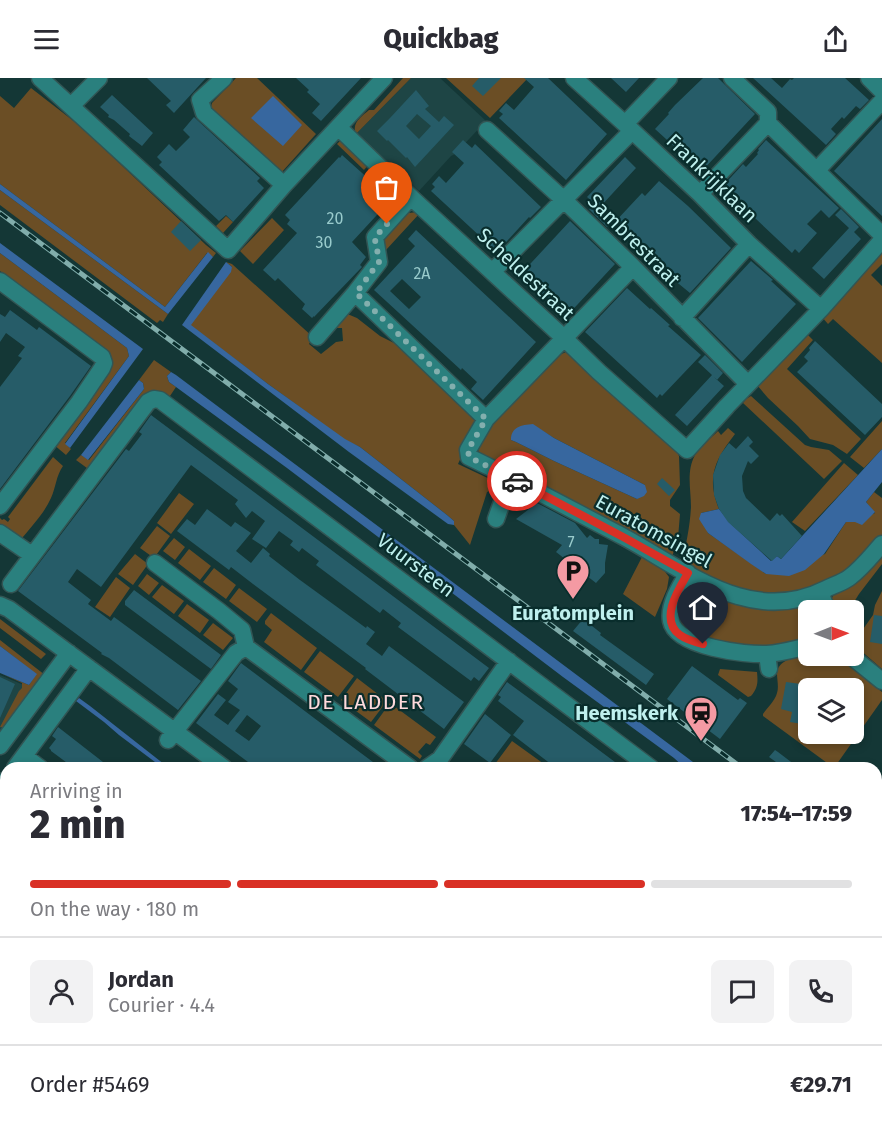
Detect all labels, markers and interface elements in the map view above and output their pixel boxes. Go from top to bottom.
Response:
icon: menu [30,23,63,56]
text: Quickbag [383,23,499,55]
icon: share [819,23,852,56]
street label: Frankrijklaan [661,129,763,227]
pin [361,162,412,224]
icon: bag [370,171,403,204]
street label: Sambrestraat [583,189,686,292]
house number: 20 [327,209,343,228]
street label: Scheldestraat [472,223,580,326]
house number: 30 [316,233,333,252]
house number: 2A [413,264,431,283]
courier [487,451,547,511]
icon: car [501,465,534,498]
street label: Euratomsingel [592,489,716,573]
street label: Vuursteen [372,528,460,602]
house number: 7 [567,533,575,552]
parking icon: Euratomplein [555,553,591,600]
pin [677,582,728,644]
icon: home [686,591,719,624]
north arrow [798,600,864,666]
map controls [798,600,864,744]
place label: Euratomplein [512,601,634,625]
button: layers [798,678,864,744]
district label: DE LADDER [307,689,425,715]
station icon: Heemskerk [683,695,719,742]
place label: Heemskerk [575,701,679,725]
text: Arriving in [30,779,123,803]
text: 17:54–17:59 [741,800,852,827]
text: 2 min [30,802,126,848]
text: On the way · 180 m [30,897,199,921]
button: person [30,960,93,1023]
button: chat [711,960,774,1023]
button: phone [789,960,852,1023]
text: Jordan [108,966,174,993]
text: Courier · 4.4 [108,993,215,1017]
text: Order #5469 [30,1071,150,1098]
text: €29.71 [790,1071,852,1098]

